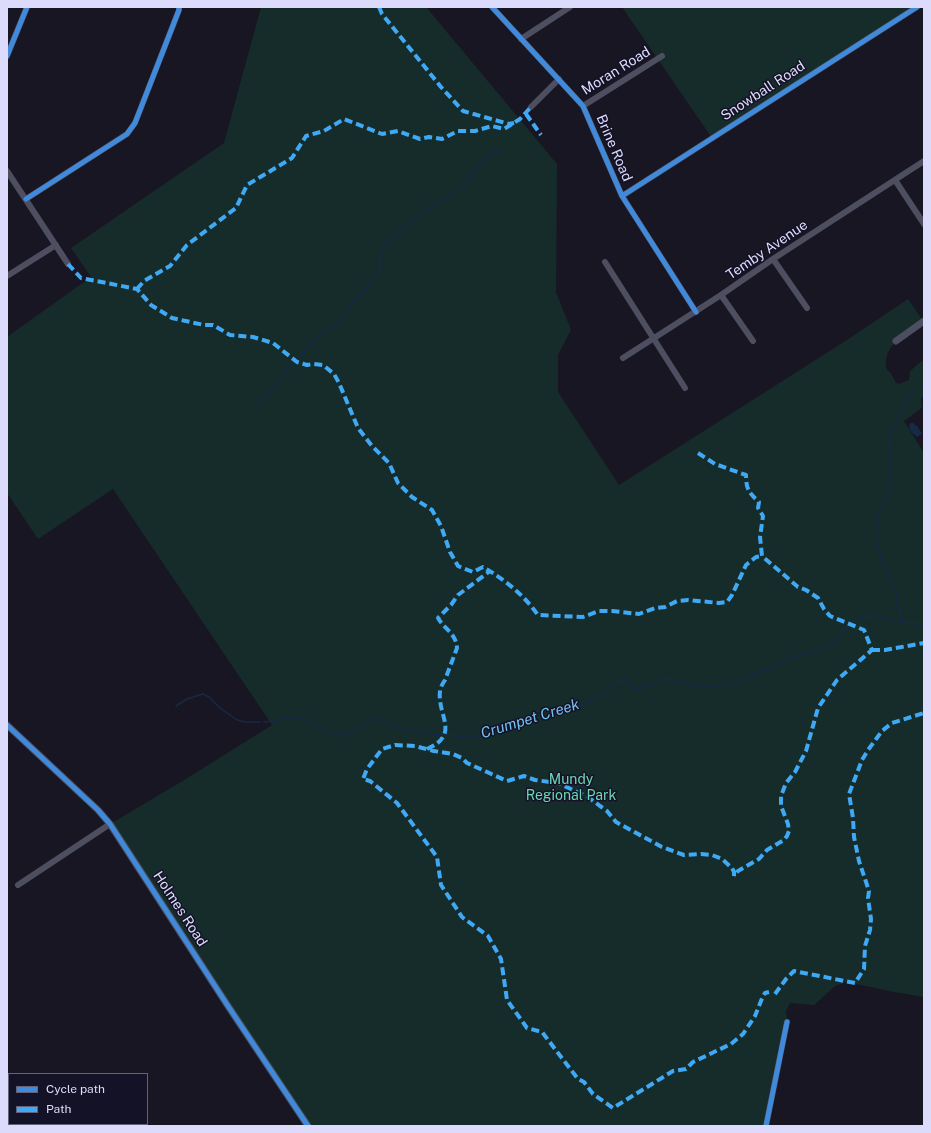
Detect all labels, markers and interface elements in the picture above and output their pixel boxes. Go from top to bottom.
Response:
street label: Moran Road [579,43,653,99]
street label: Snowball Road [718,58,808,124]
street label: Brine Road [592,112,636,184]
street label: Temby Avenue [723,217,811,283]
water label: Crumpet Creek [478,695,582,743]
park label: Mundy Regional Park [526,772,616,804]
street label: Holmes Road [149,868,211,950]
legend [8,1073,148,1125]
text: Cycle path [46,1082,105,1096]
text: Path [46,1102,72,1116]

